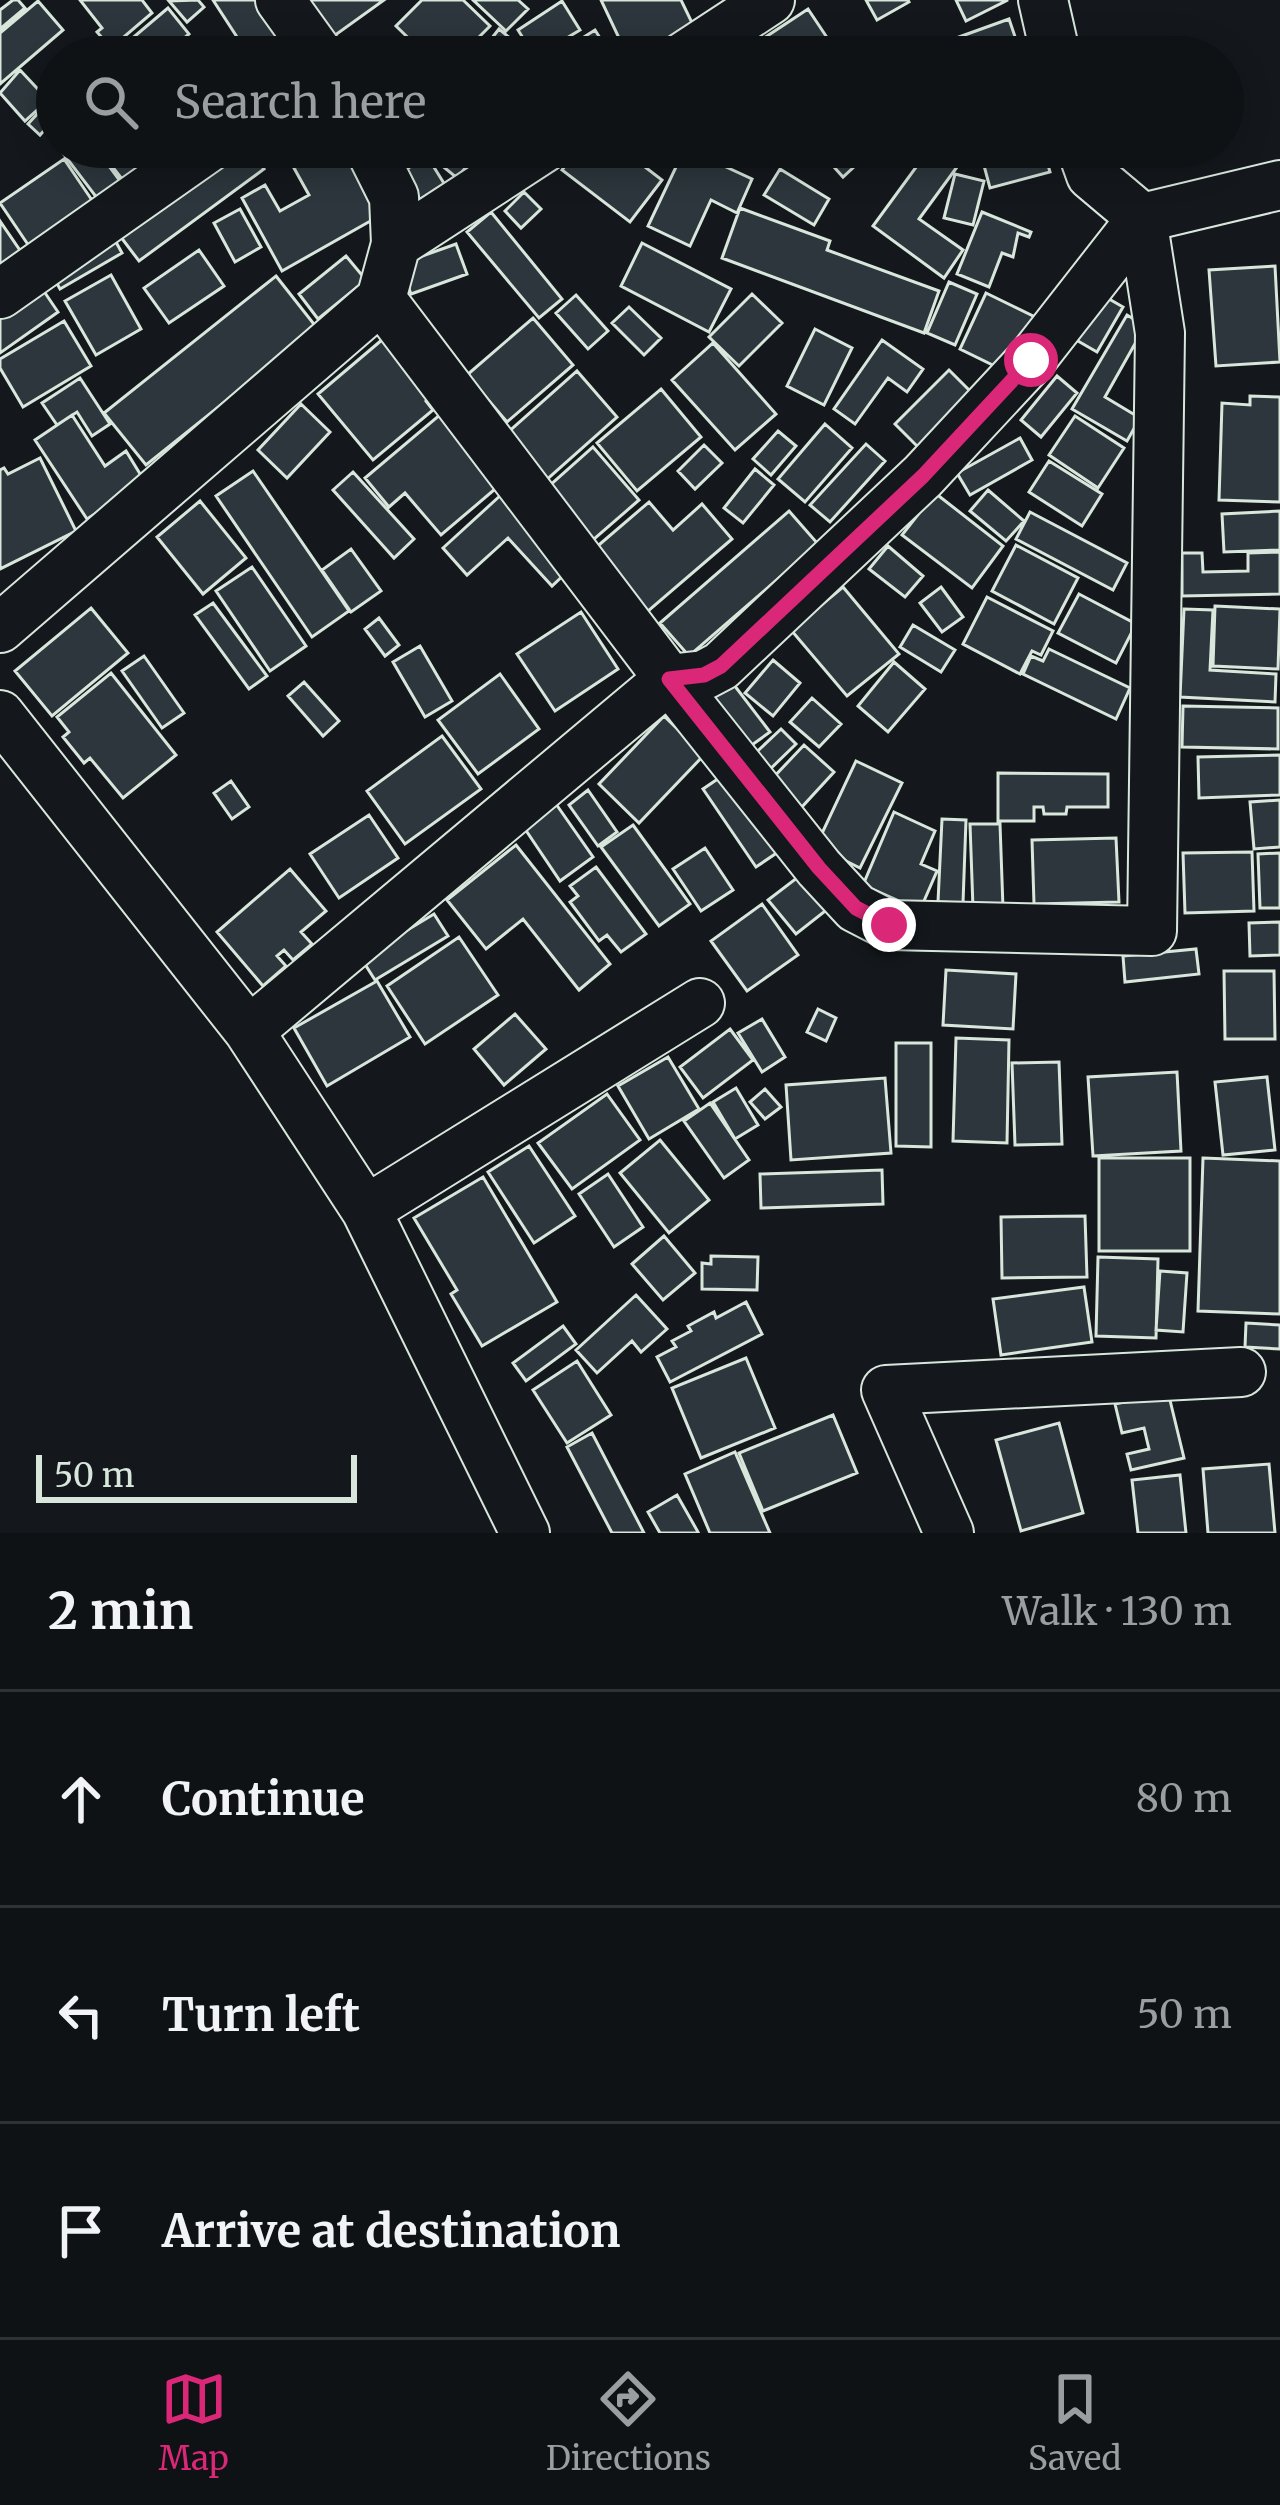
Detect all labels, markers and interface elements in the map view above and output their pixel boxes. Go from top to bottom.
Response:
search box [36,36,1244,168]
icon: search [78,69,144,135]
text: Search here [174,74,426,130]
route start [1004,333,1058,387]
route end [862,898,916,952]
scale bar [36,1449,357,1502]
text: 50 m [54,1455,135,1496]
text: 2 min [48,1579,193,1643]
text: Walk · 130 m [1002,1587,1232,1636]
icon: ahead [48,1766,114,1832]
text: Continue [162,1771,364,1827]
text: 80 m [1136,1774,1232,1823]
icon: left [48,1982,114,2048]
text: Turn left [162,1987,360,2043]
text: 50 m [1137,1990,1232,2039]
icon: arrive [48,2198,114,2264]
text: Arrive at destination [162,2203,620,2259]
tab: Map [159,2366,229,2479]
tab: Directions [546,2366,711,2479]
tab: Saved [1028,2366,1121,2479]

